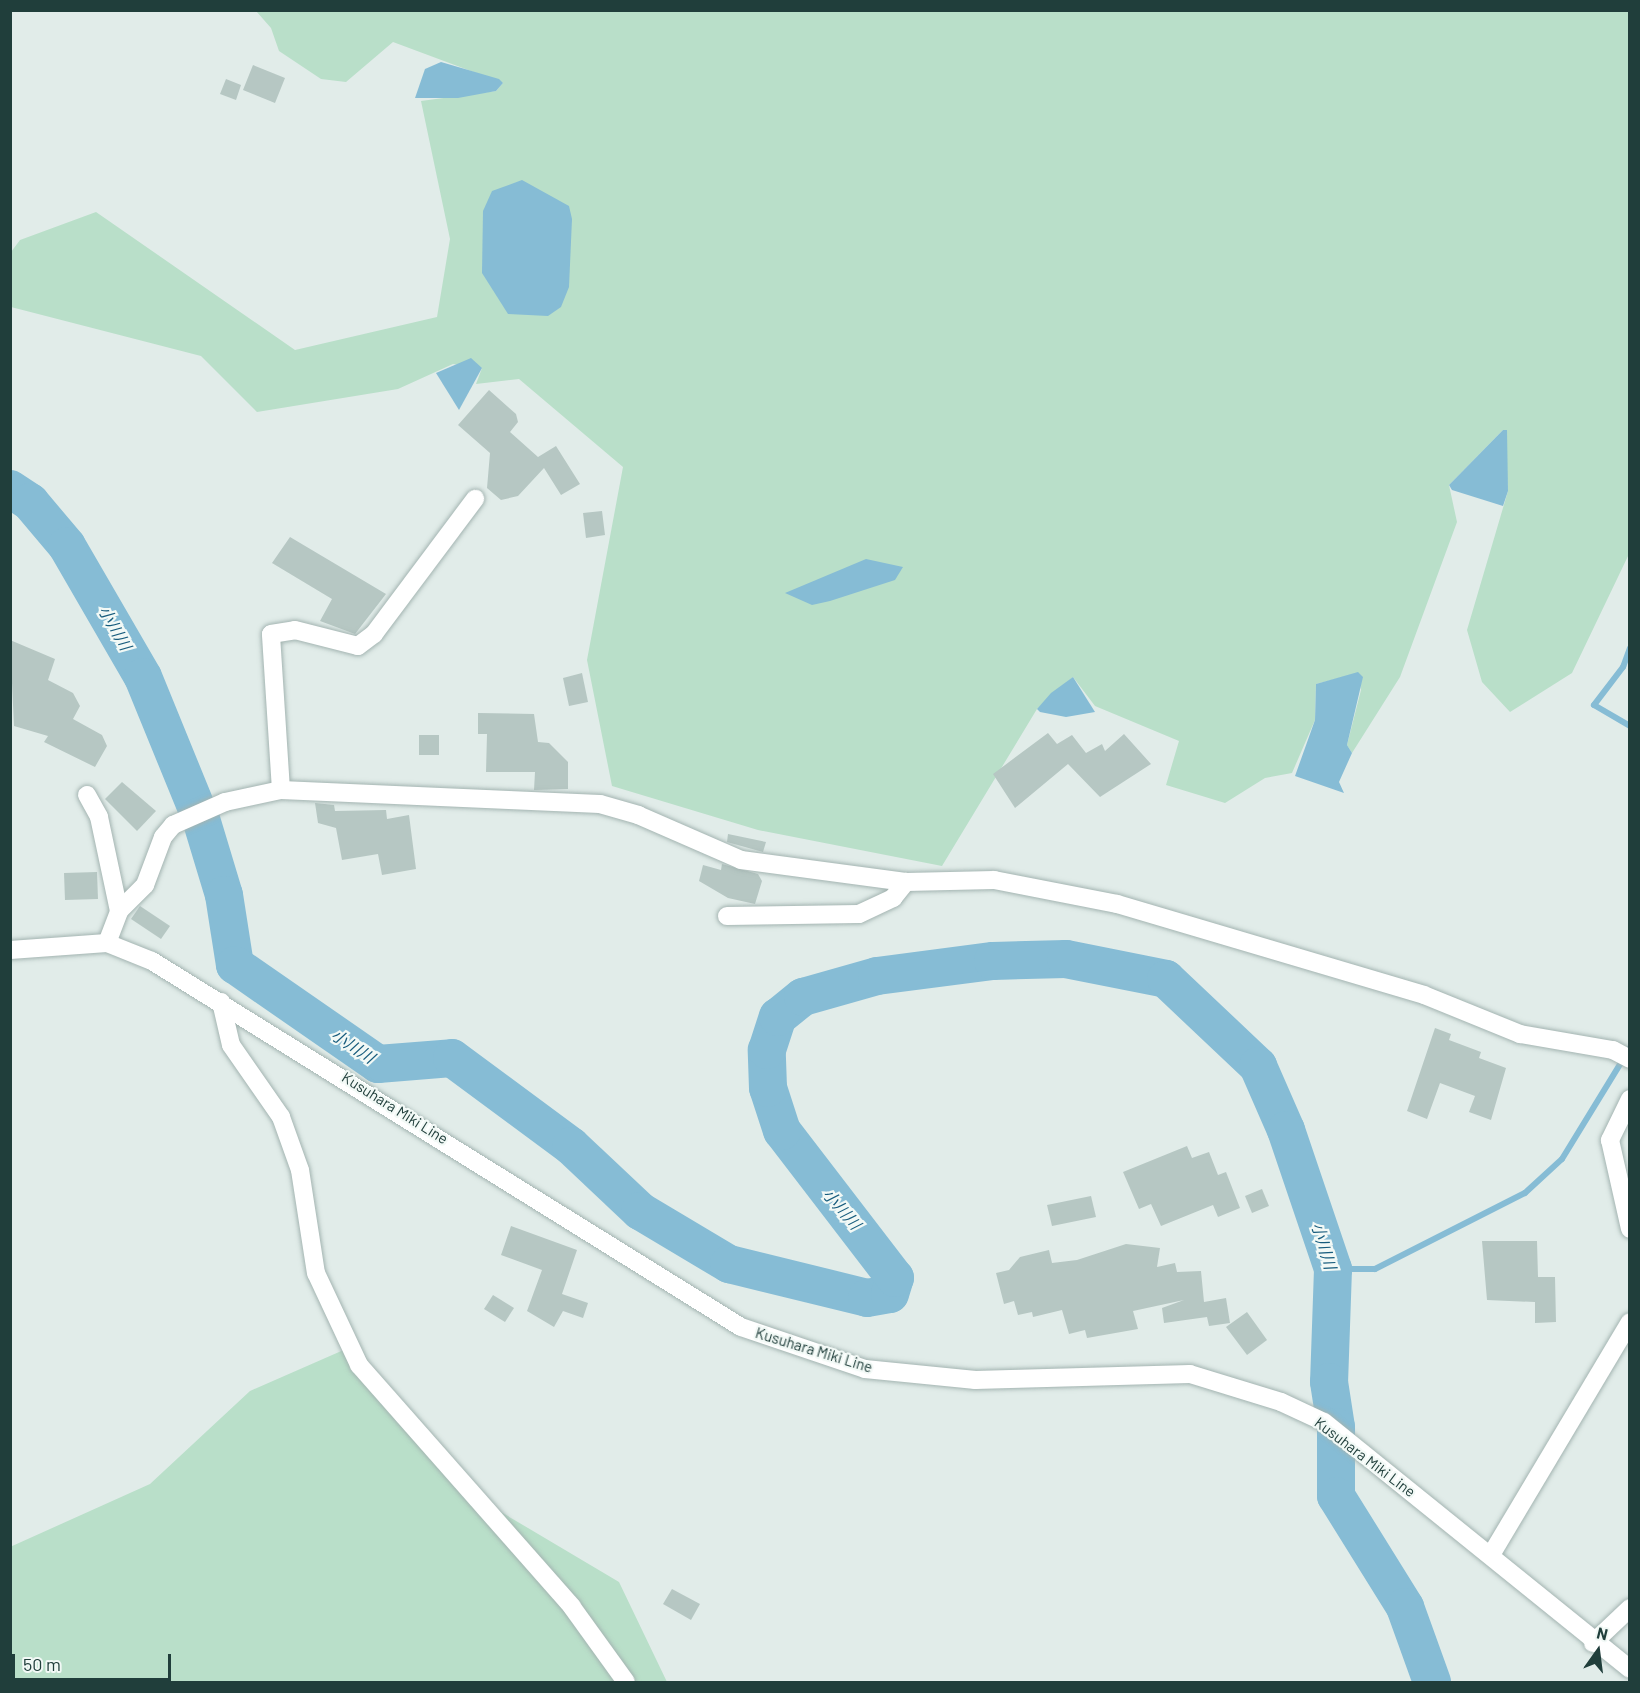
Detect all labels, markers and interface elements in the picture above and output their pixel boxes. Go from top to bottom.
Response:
water label: 小川川 [95,602,135,654]
water label: 小川川 [328,1025,378,1067]
street label: Kusuhara Miki Line [339,1068,451,1148]
water label: 小川川 [819,1185,865,1233]
water label: 小川川 [1308,1220,1340,1272]
street label: Kusuhara Miki Line [753,1324,875,1376]
street label: Kusuhara Miki Line [1311,1413,1419,1501]
north arrow [1568,1621,1628,1681]
text: N [1595,1623,1610,1644]
scale bar [15,1642,174,1680]
text: 50 m [23,1653,61,1675]

